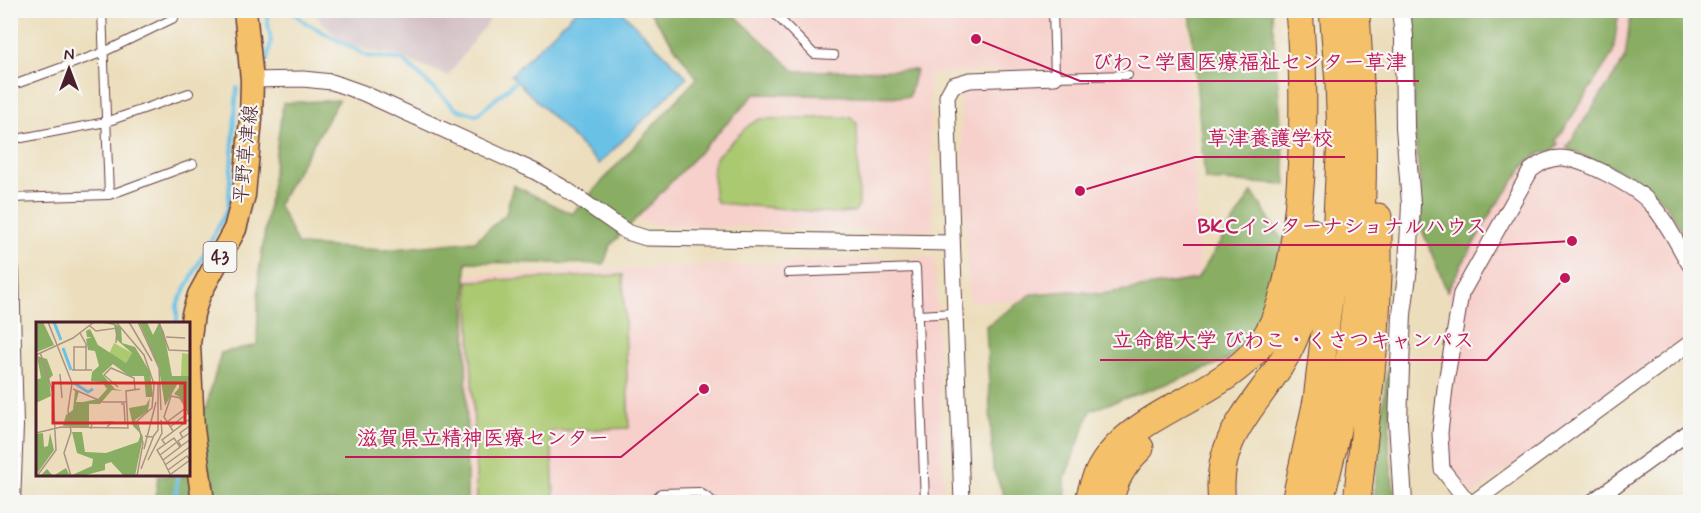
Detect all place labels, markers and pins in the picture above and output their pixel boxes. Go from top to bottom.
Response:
callout: びわこ学園医療福祉センター草津 [1080,42,1419,81]
callout: 草津養護学校 [1195,118,1345,157]
callout: BKCインターナショナルハウス [1183,206,1500,245]
callout: 立命館大学 びわこ・くさつキャンパス [1100,321,1487,360]
callout: 滋賀県立精神医療センター [345,418,621,457]

